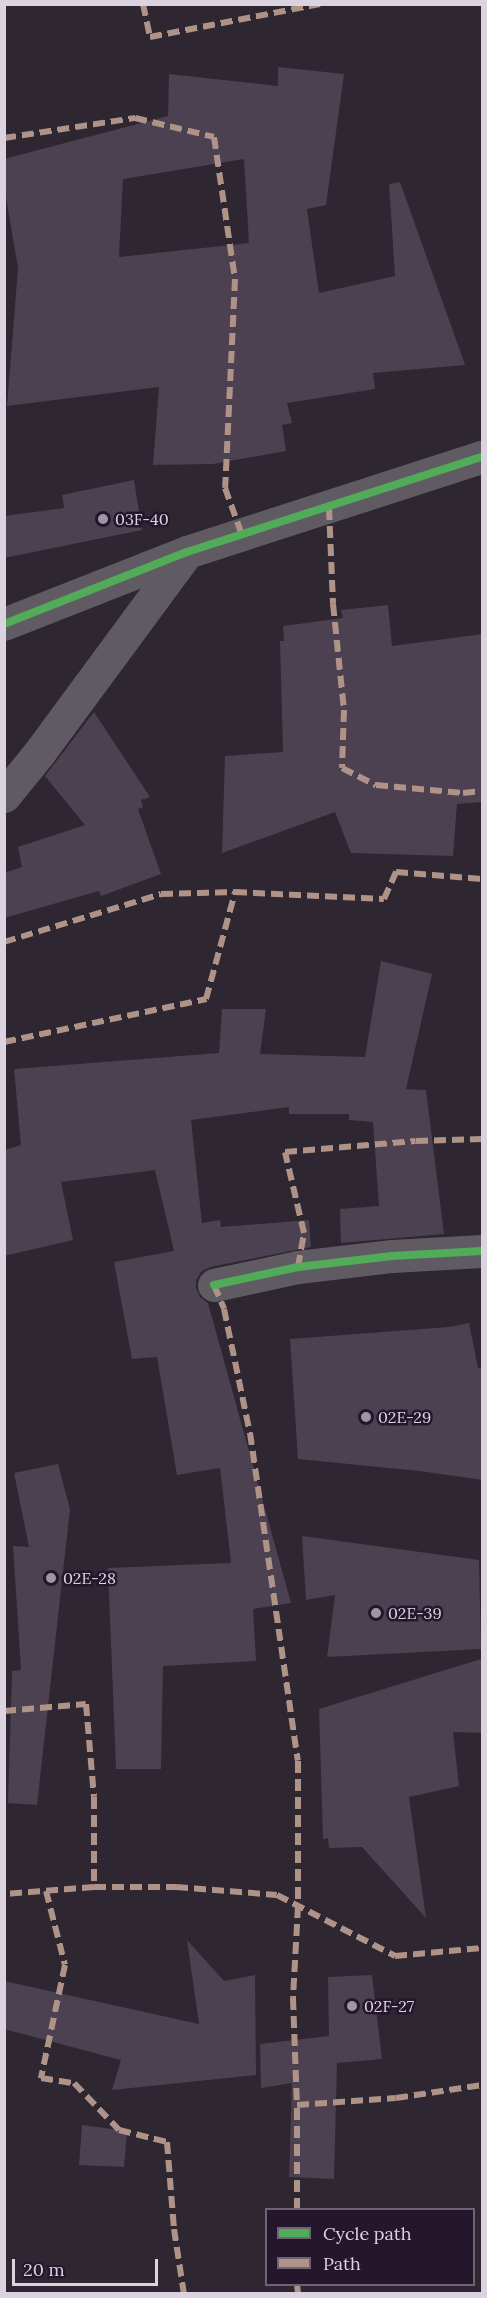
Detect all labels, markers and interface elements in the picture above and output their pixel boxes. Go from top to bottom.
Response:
place label: 03F-40 [115,509,169,529]
marker: 03F-40 [96,512,110,526]
place label: 02E-29 [378,1407,431,1427]
marker: 02E-29 [359,1410,373,1424]
place label: 02E-28 [63,1568,116,1588]
marker: 02E-28 [44,1571,58,1585]
place label: 02E-39 [388,1603,442,1623]
marker: 02E-39 [369,1606,383,1620]
place label: 02F-27 [364,1996,414,2016]
marker: 02F-27 [345,1999,359,2013]
legend [265,2208,475,2286]
text: Cycle path [323,2222,412,2245]
scale bar [15,2247,160,2285]
text: Path [323,2252,361,2275]
text: 20 m [23,2258,65,2281]

